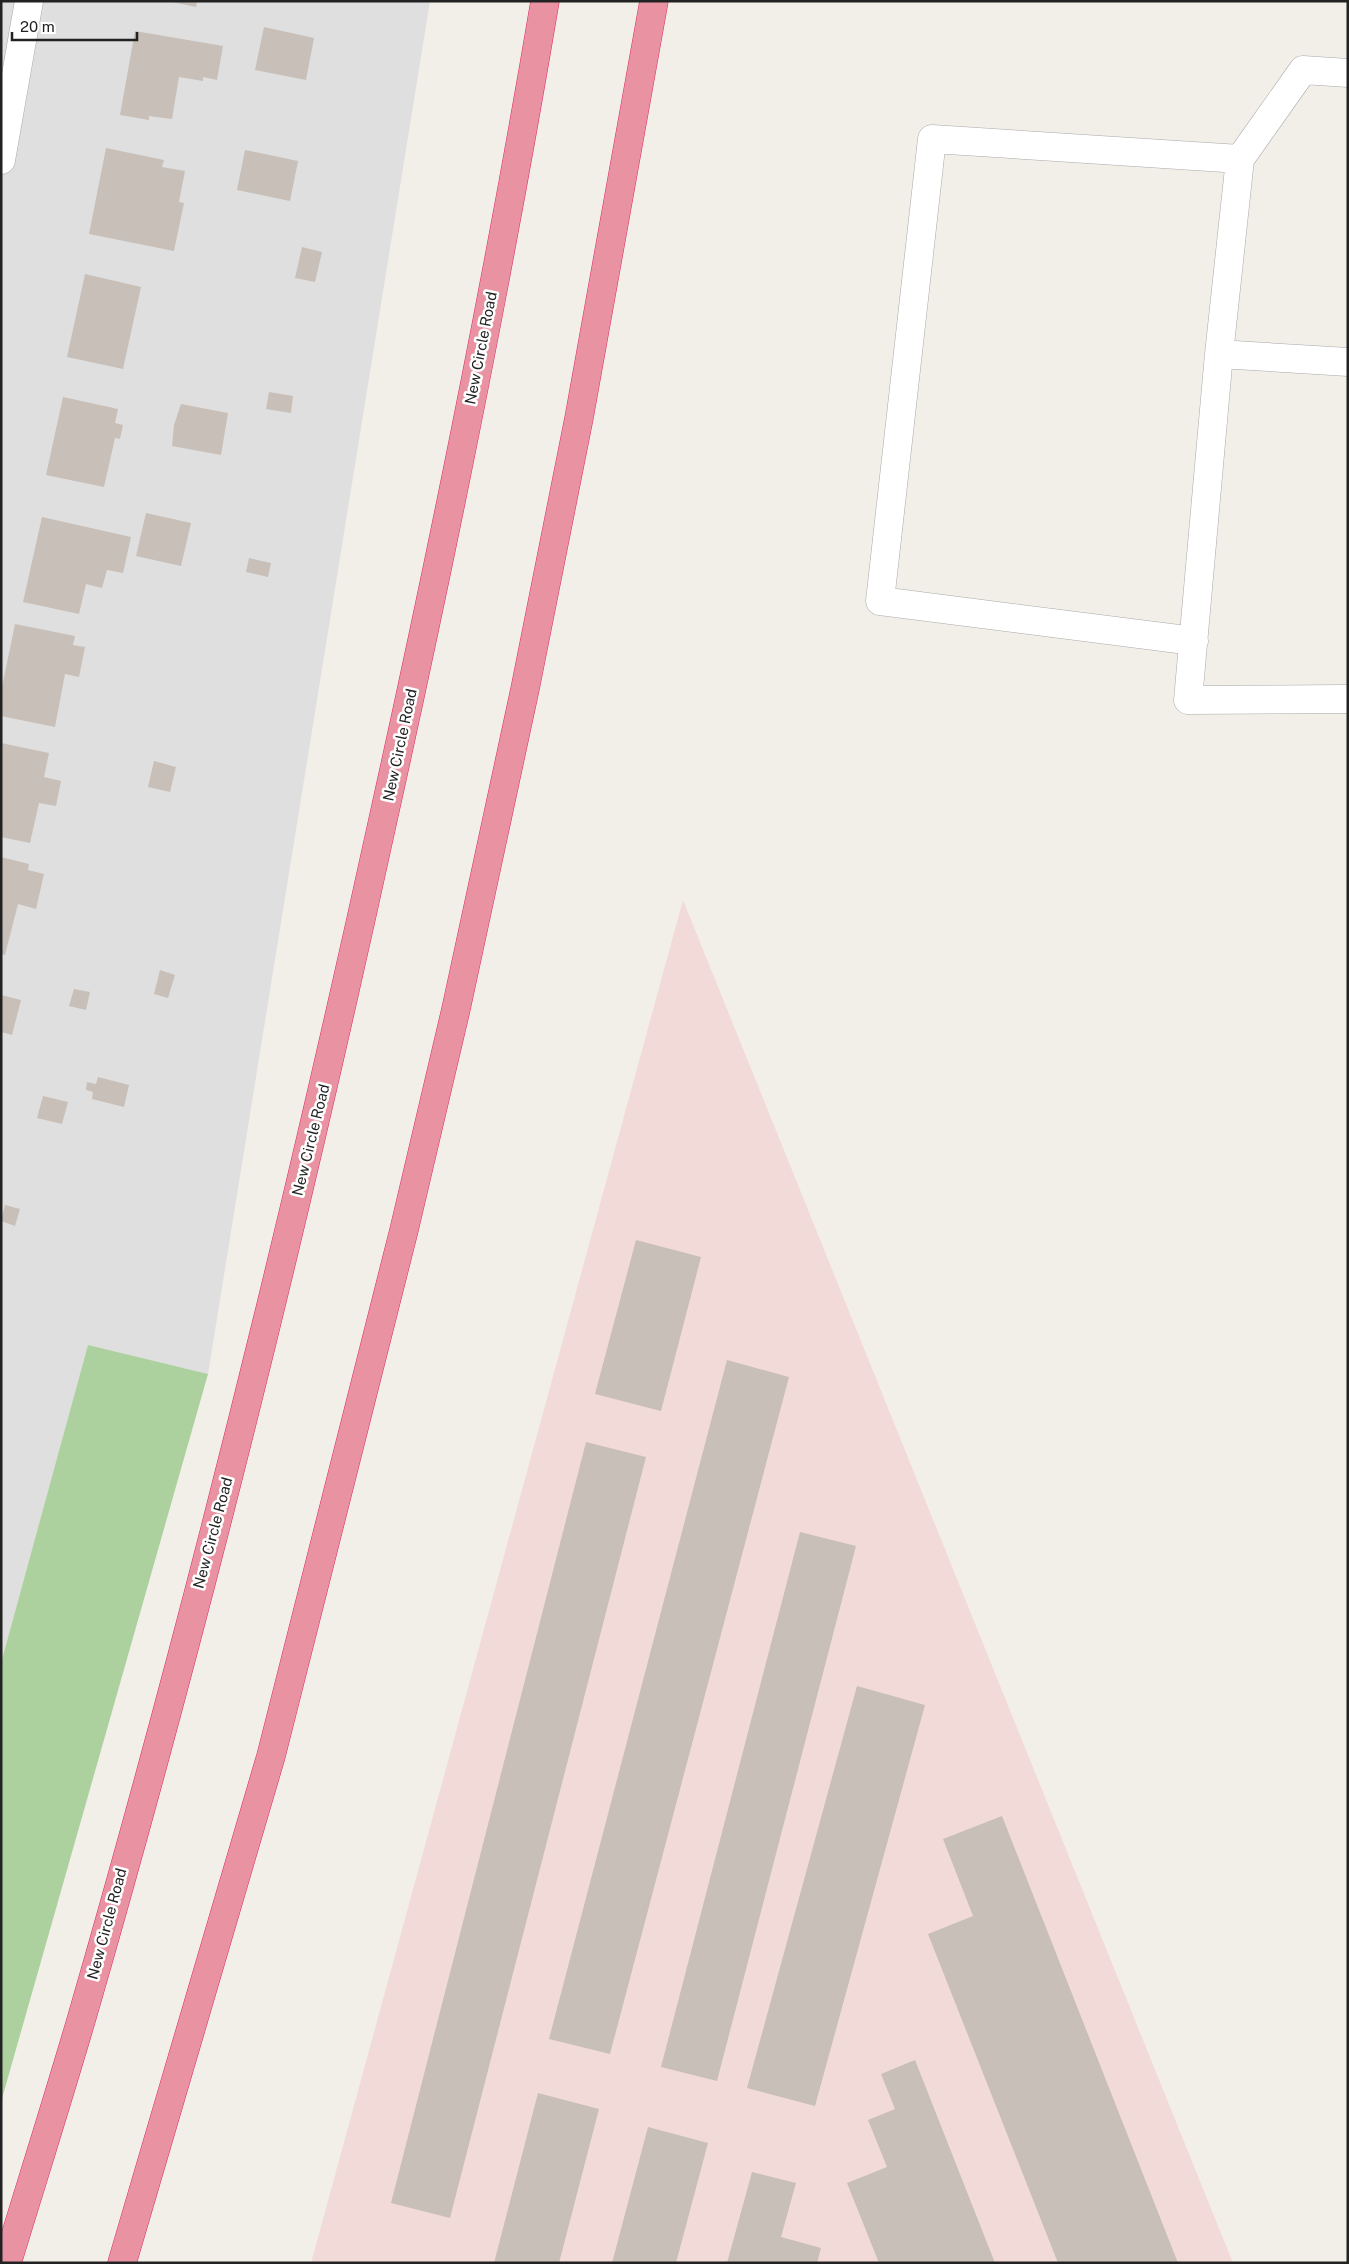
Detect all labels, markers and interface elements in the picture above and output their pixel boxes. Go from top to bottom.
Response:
scale bar [12,10,138,42]
text: 20 m [20,18,55,35]
street label: New Circle Road [461,290,500,406]
street label: New Circle Road [379,687,420,803]
street label: New Circle Road [288,1082,333,1198]
street label: New Circle Road [189,1475,236,1590]
street label: New Circle Road [83,1866,130,1981]

